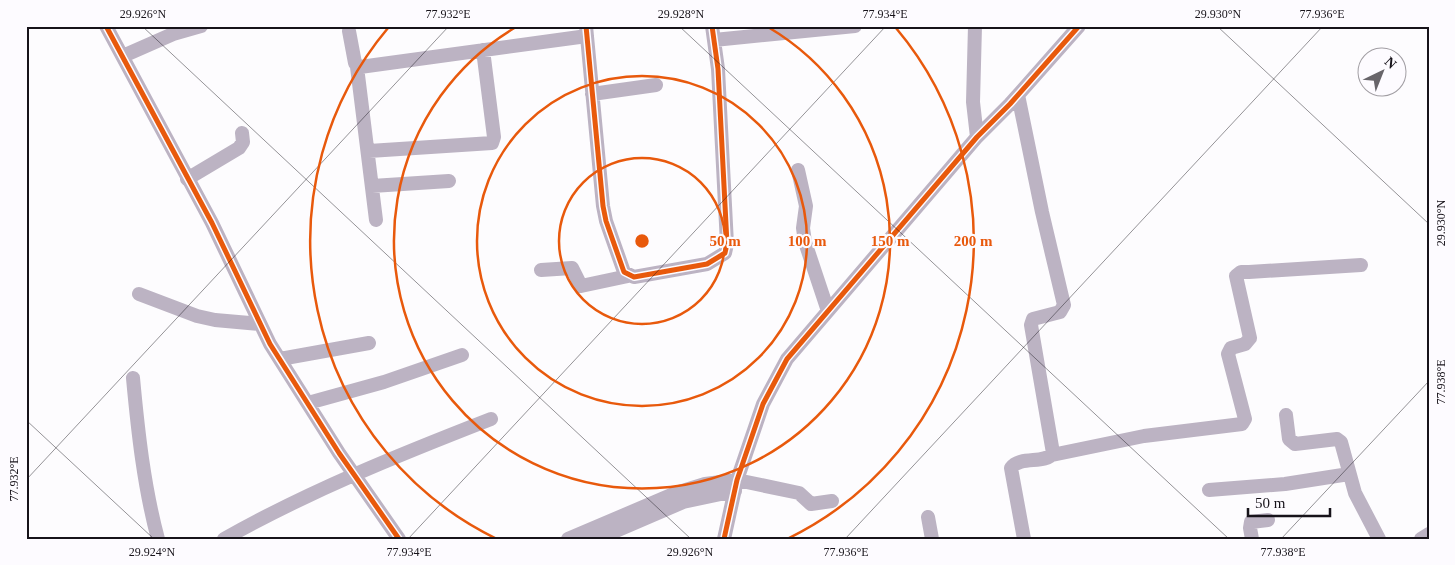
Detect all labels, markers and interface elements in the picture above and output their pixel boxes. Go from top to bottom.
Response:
text: 29.926°N [120,7,167,21]
text: 77.932°E [425,7,471,21]
text: 29.928°N [658,7,705,21]
text: 77.934°E [862,7,908,21]
text: 29.930°N [1195,7,1242,21]
text: 77.936°E [1299,7,1345,21]
north arrow [1358,48,1408,98]
text: N [1382,54,1399,72]
text: 29.930°N [1434,199,1448,246]
centre of rings [633,232,651,250]
text: 50 m [709,233,741,249]
text: 100 m [788,233,827,249]
text: 150 m [871,233,910,249]
text: 200 m [954,233,993,249]
text: 77.938°E [1434,359,1448,405]
text: 77.932°E [7,456,21,502]
scale bar [1248,485,1330,517]
text: 50 m [1255,495,1286,511]
text: 29.924°N [129,545,176,559]
text: 77.934°E [386,545,432,559]
text: 29.926°N [667,545,714,559]
text: 77.936°E [823,545,869,559]
text: 77.938°E [1260,545,1306,559]

